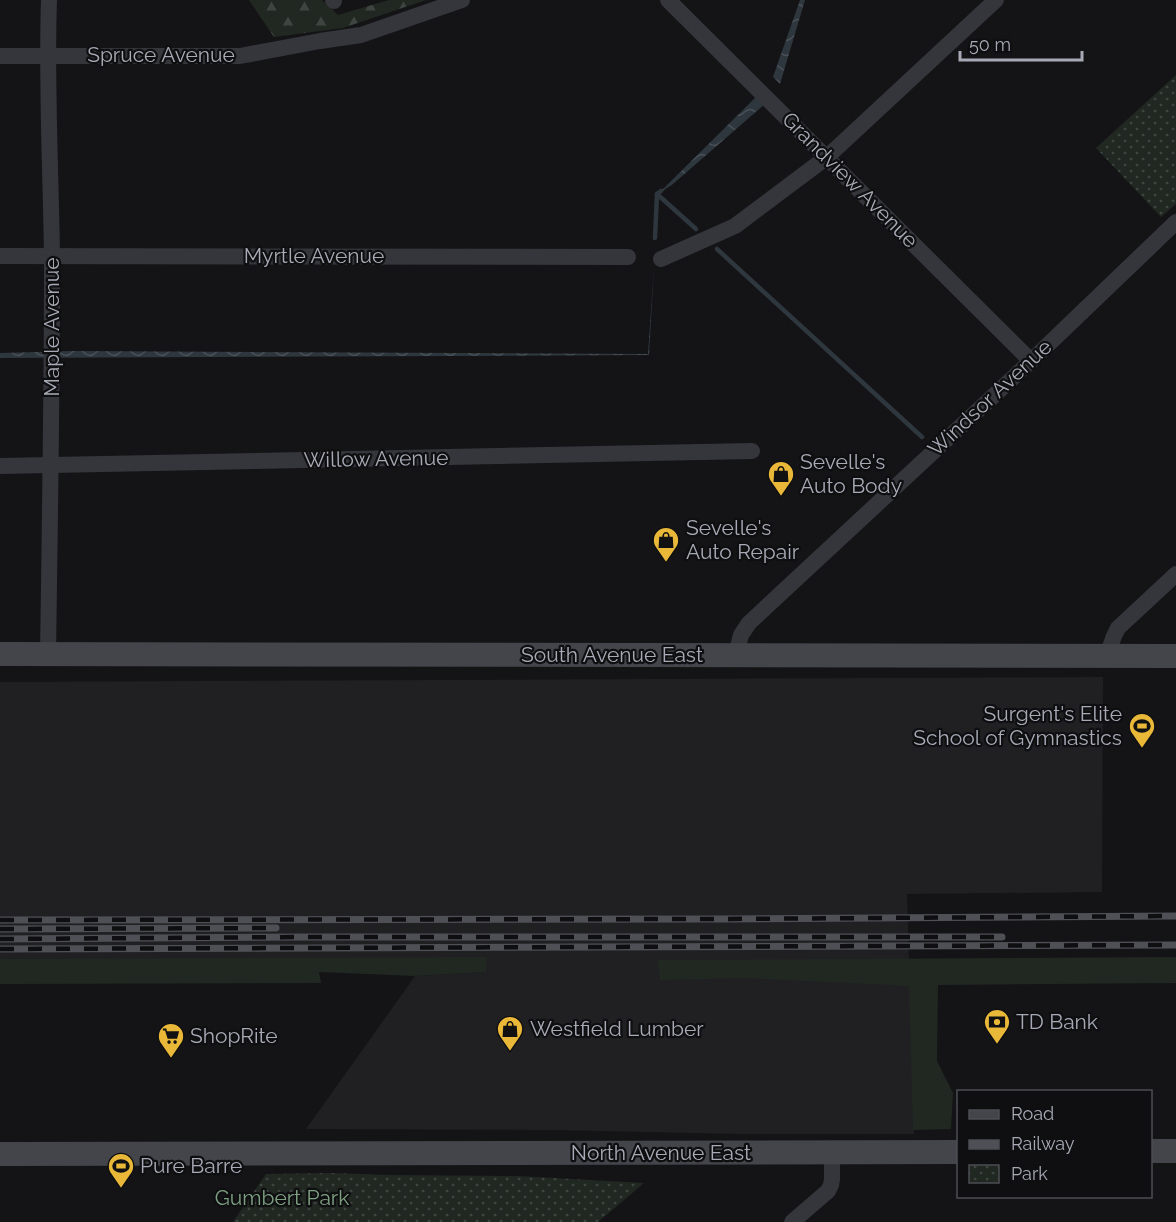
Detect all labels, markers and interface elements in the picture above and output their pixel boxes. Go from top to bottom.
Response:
scale bar [960,24,1082,62]
text: 50 m [969,34,1011,55]
street label: Spruce Avenue [87,42,235,67]
street label: Grandview Avenue [777,107,923,253]
street label: Myrtle Avenue [244,243,384,268]
street label: Maple Avenue [39,257,64,397]
street label: Windsor Avenue [923,334,1057,461]
street label: Willow Avenue [303,445,449,472]
place label: Sevelle's Auto Body [800,449,902,498]
shop icon: Sevelle's Auto Body [766,459,796,497]
place label: Sevelle's Auto Repair [686,515,800,564]
shop icon: Sevelle's Auto Repair [651,525,681,563]
street label: South Avenue East [521,642,703,667]
place label: Surgent's Elite School of Gymnastics [913,701,1122,750]
sports icon: Surgent's Elite School of Gymnastics [1127,711,1157,749]
bank icon: TD Bank [982,1007,1012,1045]
place label: TD Bank [1016,1009,1098,1034]
shop icon: Westfield Lumber [495,1014,525,1052]
place label: Westfield Lumber [530,1016,704,1041]
supermarket icon: ShopRite [156,1021,186,1059]
place label: ShopRite [190,1023,278,1048]
legend [957,1090,1152,1198]
text: Road [1011,1103,1054,1124]
text: Railway [1011,1133,1075,1154]
street label: North Avenue East [571,1140,751,1165]
sports icon: Pure Barre [106,1151,136,1189]
place label: Pure Barre [140,1153,242,1178]
text: Park [1011,1163,1048,1184]
park label: Gumbert Park [215,1185,349,1210]

